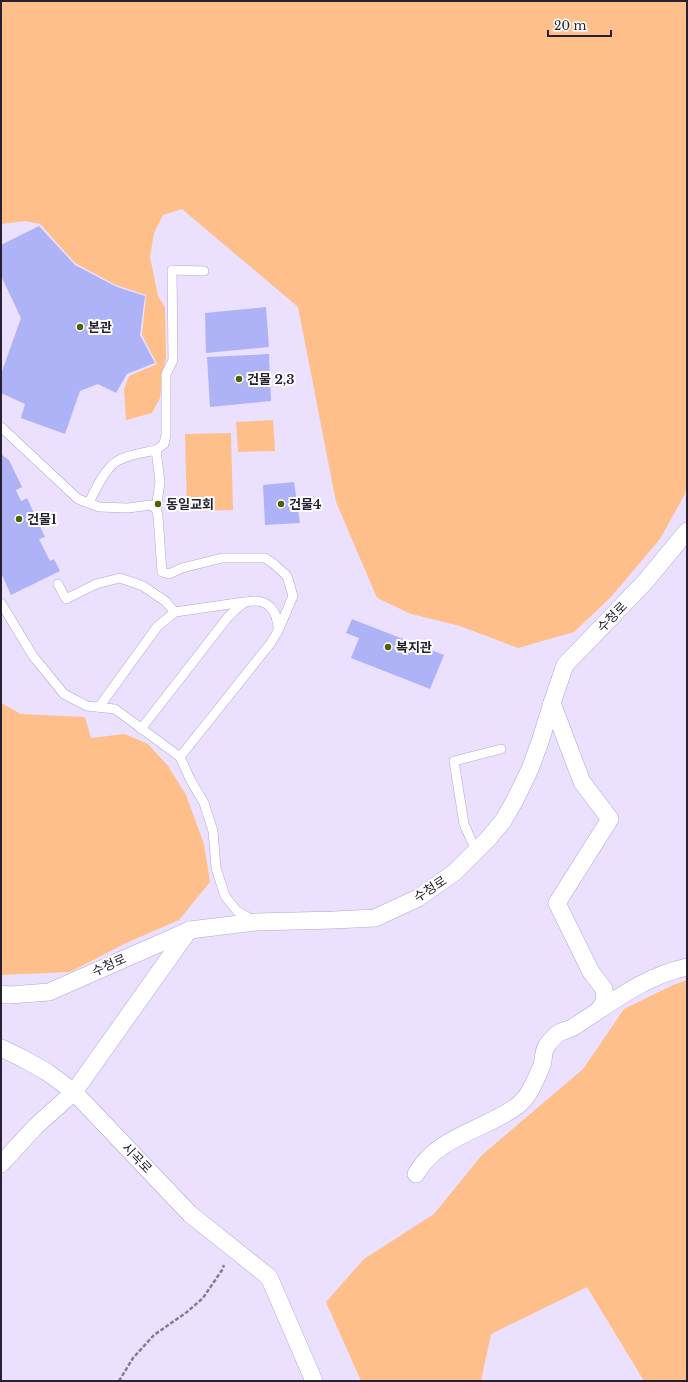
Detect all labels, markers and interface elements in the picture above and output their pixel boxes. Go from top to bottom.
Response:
scale bar [548,12,611,38]
text: 20 m [554,18,586,33]
place label: 본관 [88,319,112,336]
marker: 본관 [75,322,85,332]
place label: 건물 2,3 [247,371,295,388]
marker: 건물 2,3 [234,374,244,384]
place label: 동일교회 [166,496,214,513]
place label: 건물4 [289,496,322,513]
marker: 동일교회 [153,499,163,509]
marker: 건물4 [276,499,286,509]
place label: 건물1 [27,511,57,528]
marker: 건물1 [14,514,24,524]
street label: 수청로 [593,598,631,636]
place label: 복지관 [396,639,432,656]
marker: 복지관 [383,642,393,652]
street label: 수청로 [410,872,450,906]
street label: 수청로 [89,950,129,980]
street label: 시곡로 [118,1139,156,1177]

